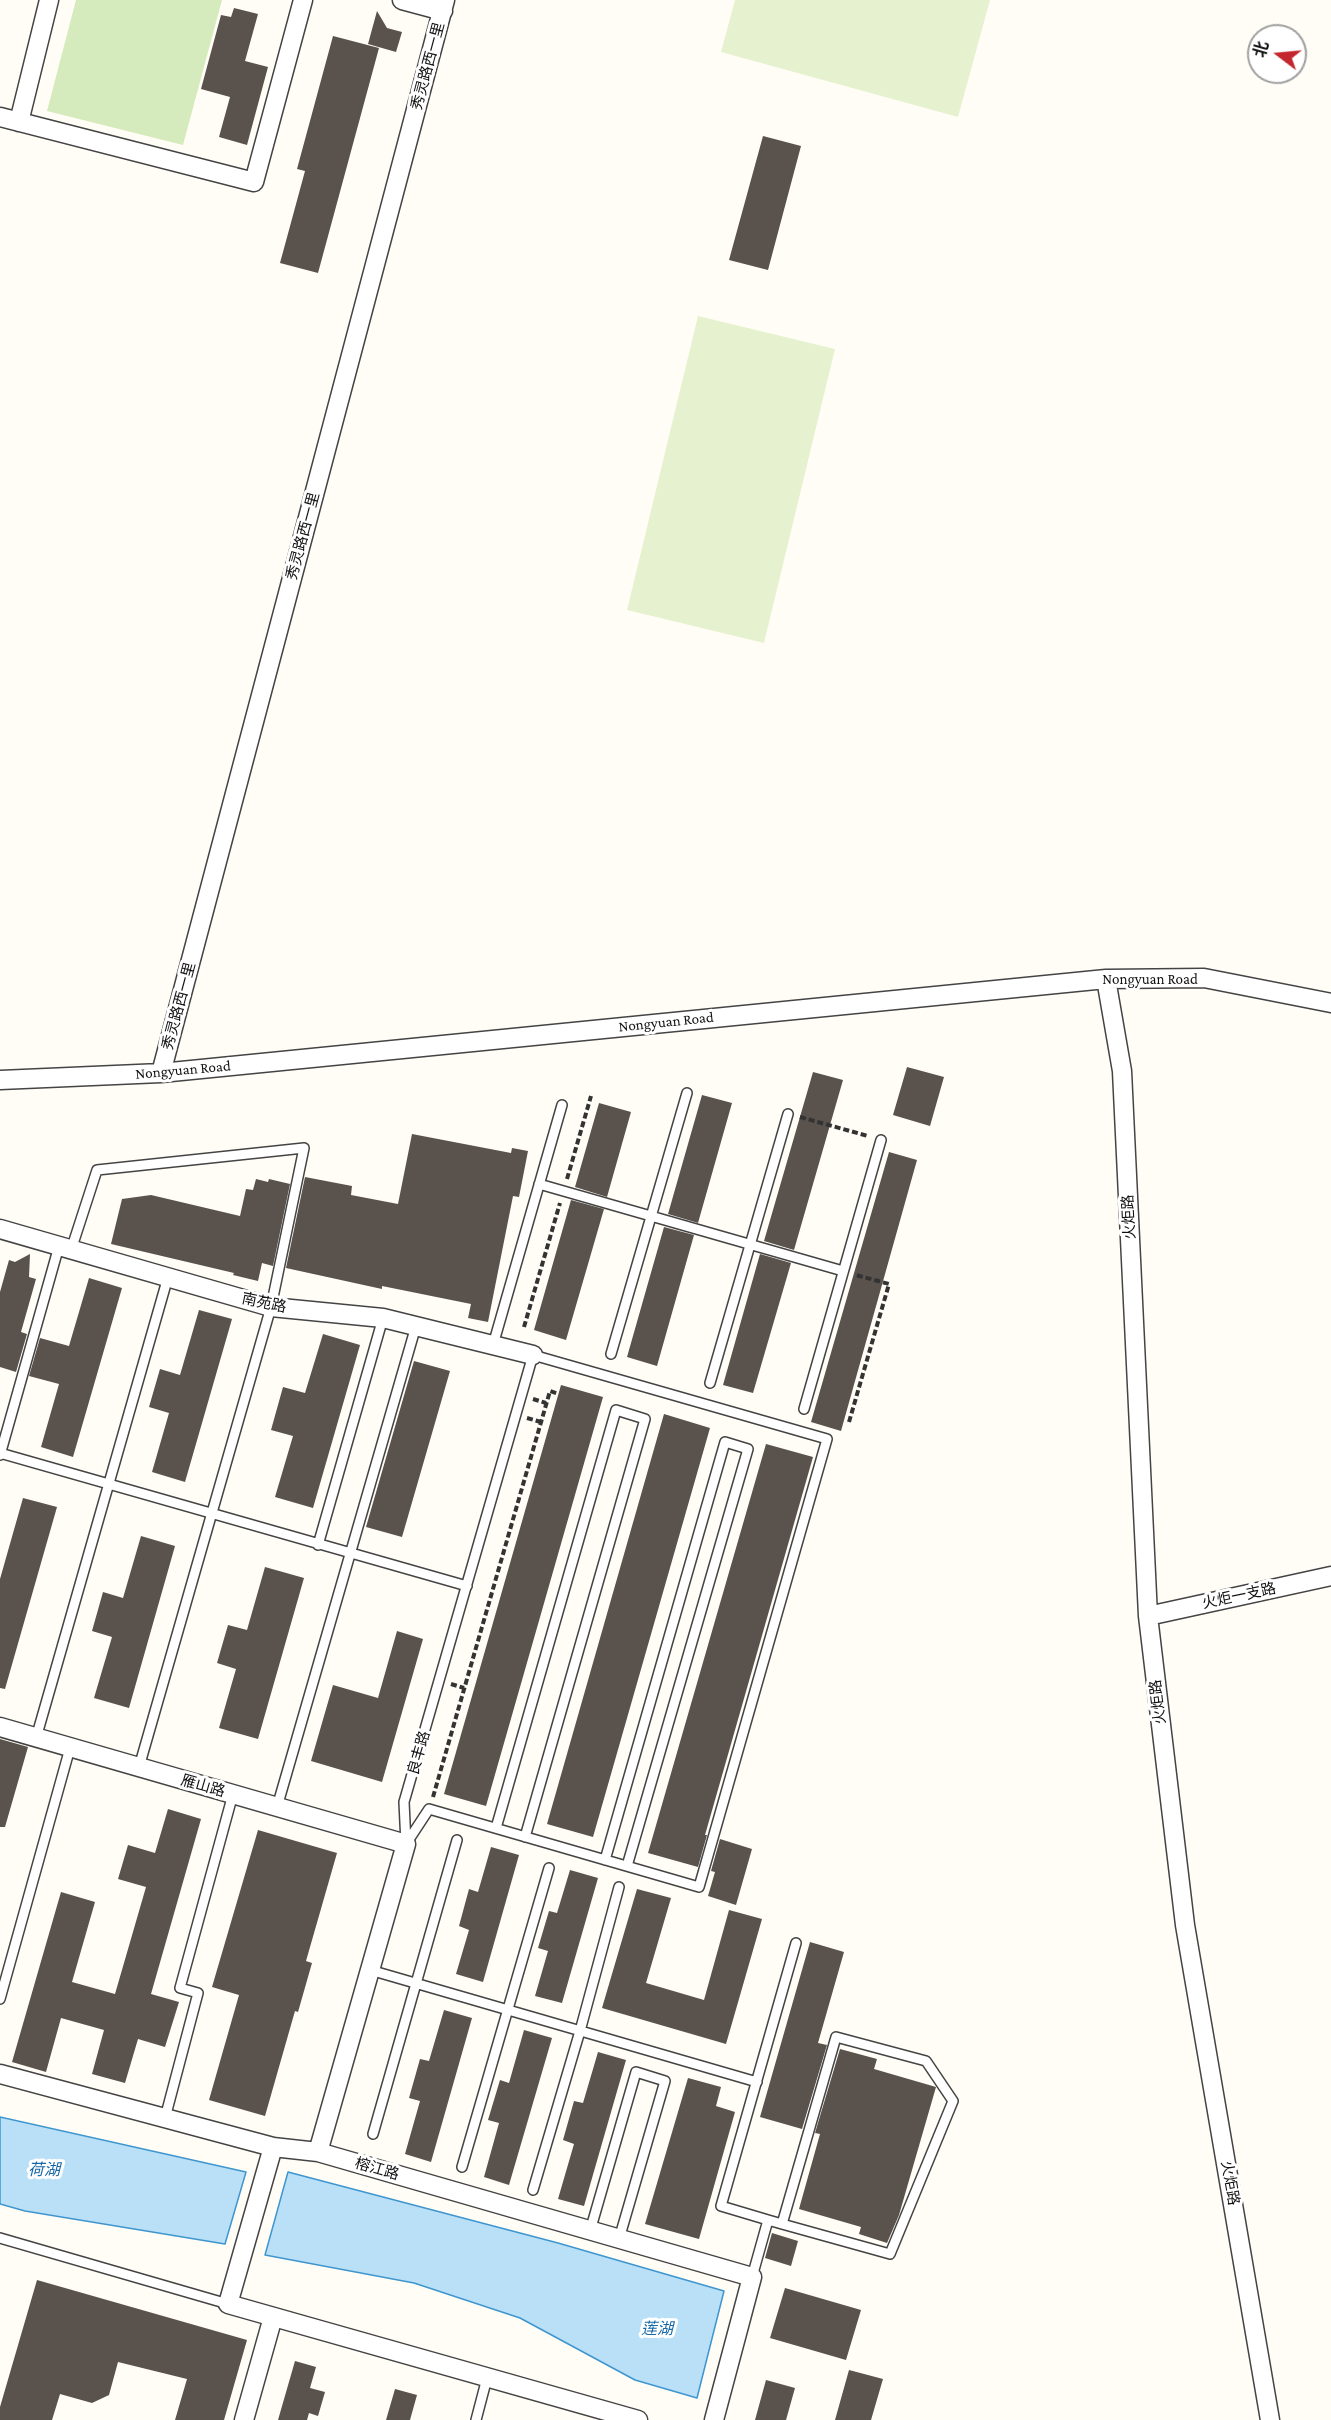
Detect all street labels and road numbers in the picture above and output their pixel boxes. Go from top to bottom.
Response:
street label: 秀灵路西一里 [408,20,448,112]
street label: 秀灵路西一里 [283,490,323,582]
street label: 秀灵路西一里 [159,960,199,1052]
street label: Nongyuan Road [1102,970,1198,988]
street label: Nongyuan Road [618,1008,714,1036]
street label: Nongyuan Road [135,1057,231,1083]
street label: 火炬路 [1119,1194,1139,1240]
street label: 南苑路 [240,1290,288,1316]
street label: 火炬一支路 [1200,1579,1278,1613]
street label: 火炬路 [1146,1679,1170,1725]
street label: 良丰路 [404,1729,434,1777]
street label: 雁山路 [179,1771,227,1801]
street label: 榕江路 [353,2154,401,2184]
street label: 火炬路 [1217,2159,1243,2207]

